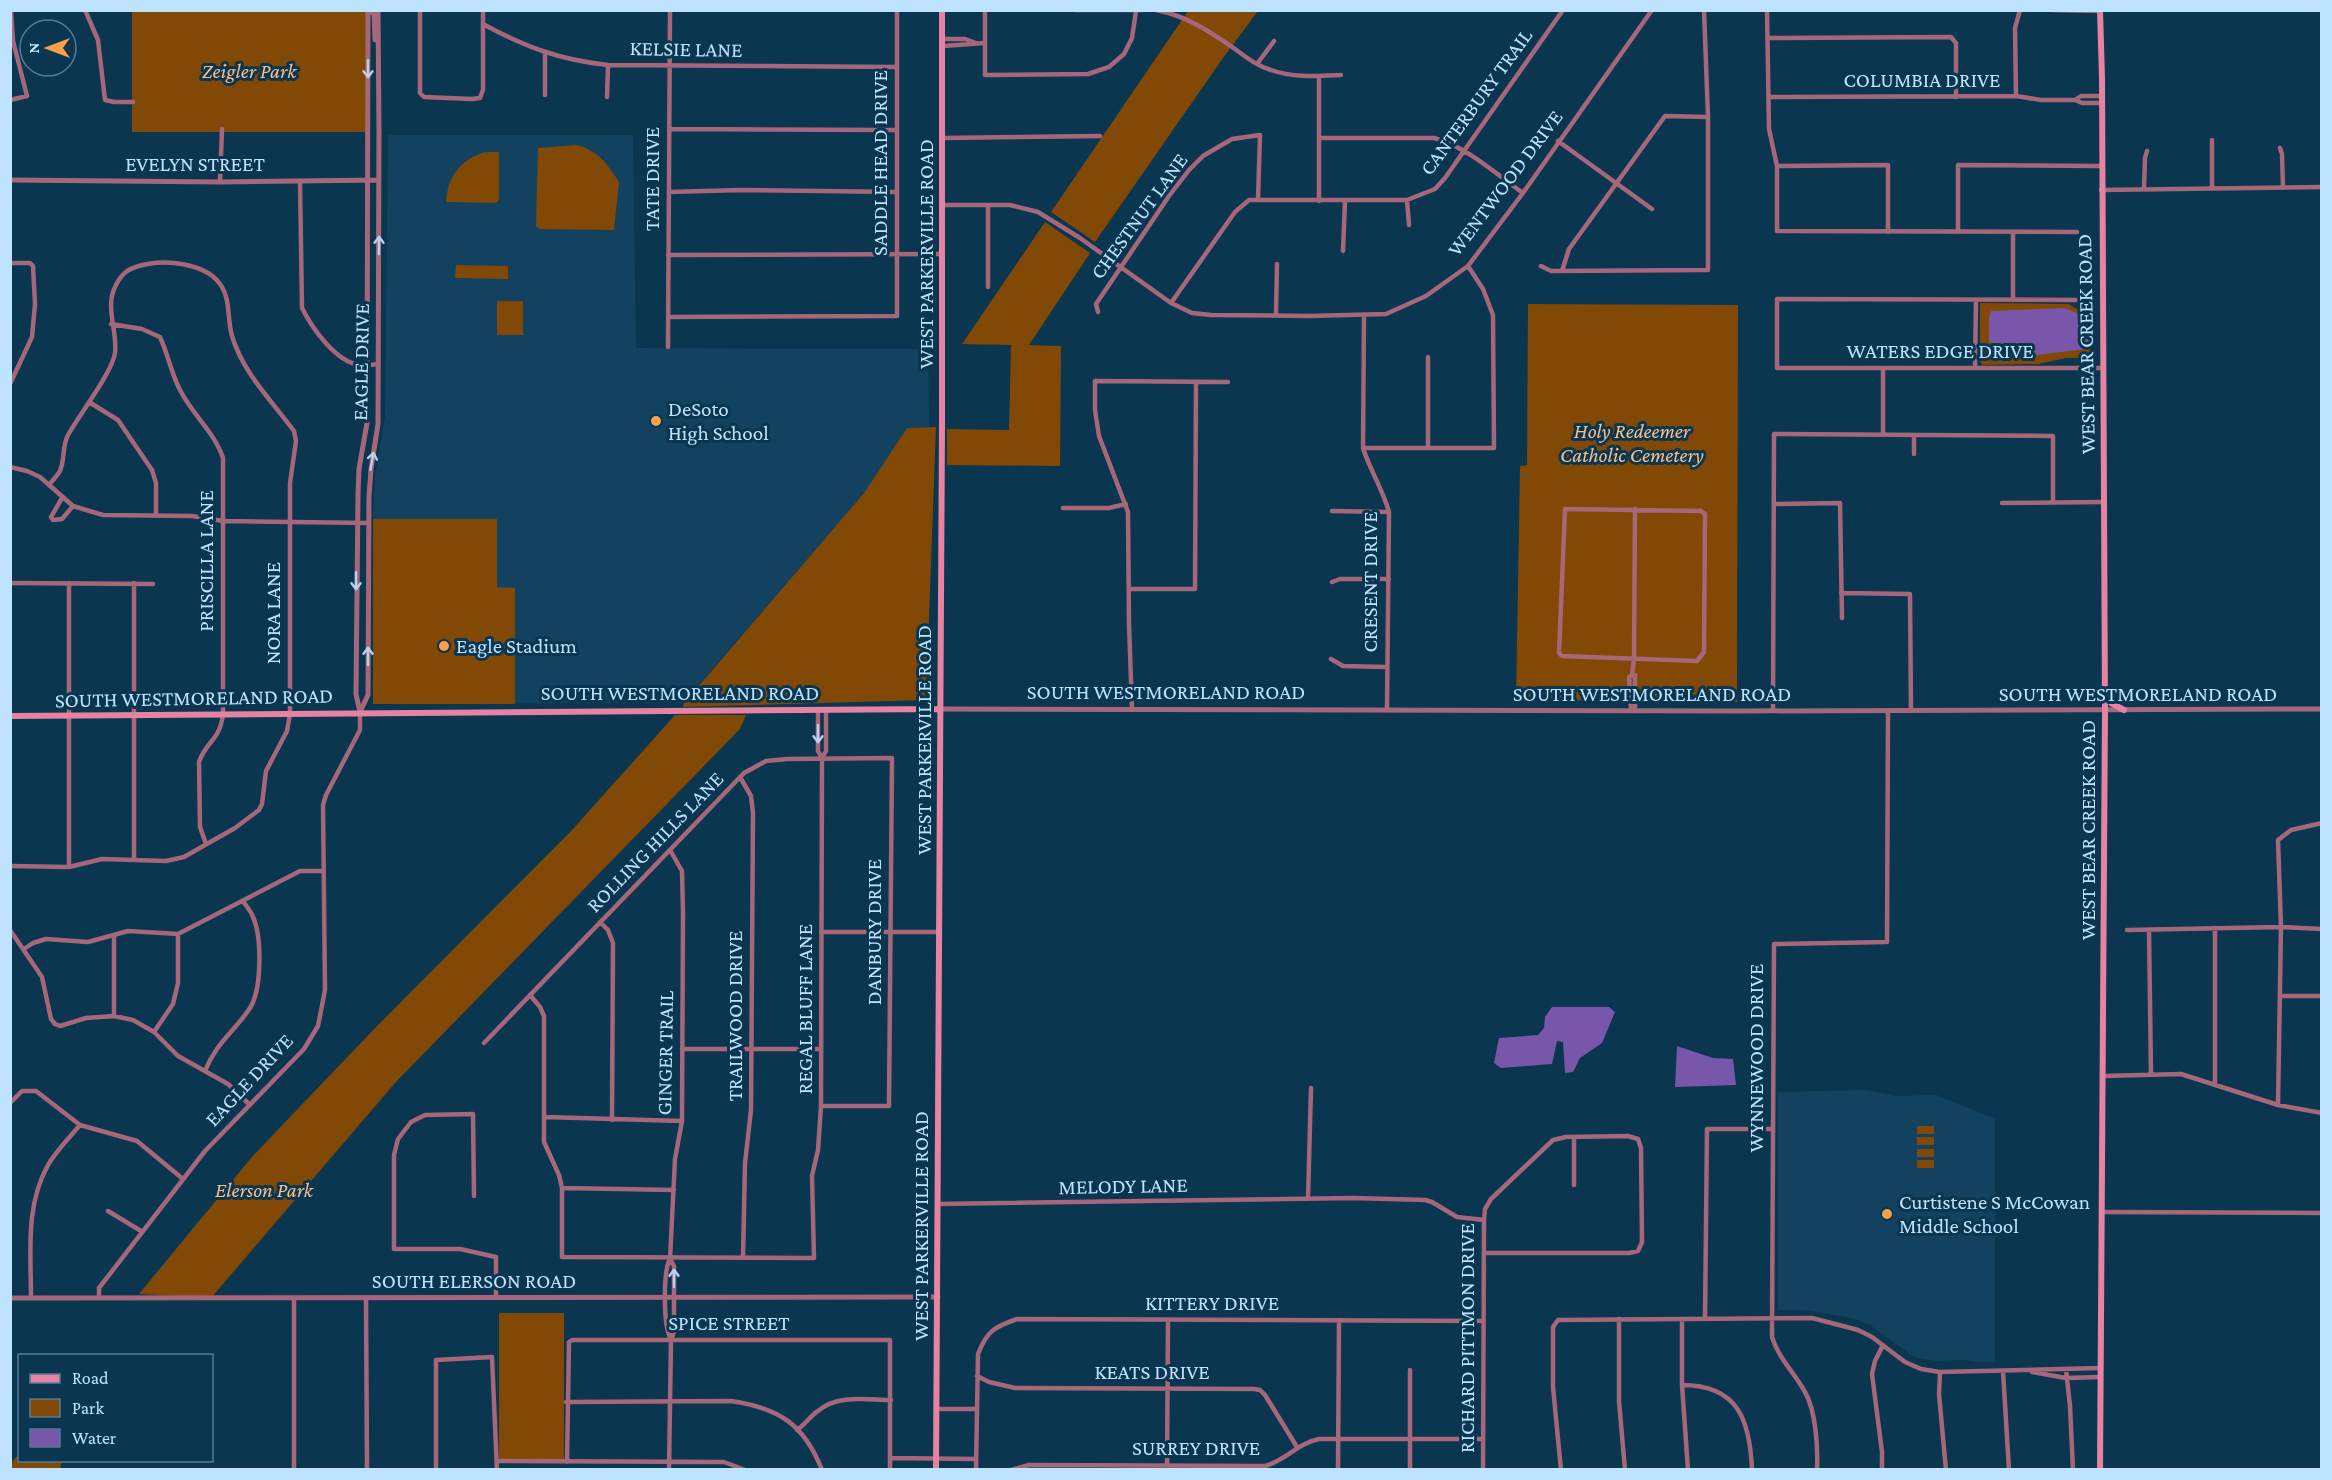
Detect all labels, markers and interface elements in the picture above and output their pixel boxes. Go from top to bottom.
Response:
north arrow [18,18,78,78]
street label: CANTERBURY TRAIL [1415,24,1537,180]
street label: KELSIE LANE [629,36,743,62]
text: N [25,42,42,53]
park label: Zeigler Park [202,59,297,83]
one-way arrow [362,59,374,78]
street label: COLUMBIA DRIVE [1844,68,2000,92]
street label: SADDLE HEAD DRIVE [868,70,892,256]
street label: WENTWOOD DRIVE [1442,105,1568,261]
street label: TATE DRIVE [640,127,664,231]
street label: WEST PARKERVILLE ROAD [914,139,938,369]
street label: CHESTNUT LANE [1085,149,1193,283]
street label: EVELYN STREET [125,152,265,176]
street label: WEST BEAR CREEK ROAD [2072,234,2100,454]
one-way arrow [373,236,385,256]
street label: EAGLE DRIVE [348,303,374,421]
street label: WATERS EDGE DRIVE [1846,339,2034,363]
place label: DeSoto High School [668,397,769,445]
marker: DeSoto High School [649,414,663,428]
park label: Holy Redeemer Catholic Cemetery [1560,419,1704,467]
one-way arrow [367,451,378,471]
street label: PRISCILLA LANE [194,490,218,632]
street label: CRESENT DRIVE [1358,511,1382,653]
street label: NORA LANE [261,562,285,664]
one-way arrow [350,570,362,590]
street label: WEST PARKERVILLE ROAD [912,625,936,855]
place label: Eagle Stadium [456,634,577,658]
marker: Eagle Stadium [437,639,451,653]
one-way arrow [362,646,374,666]
street label: SOUTH WESTMORELAND ROAD [1027,680,1305,704]
street label: SOUTH WESTMORELAND ROAD [541,681,819,705]
street label: SOUTH WESTMORELAND ROAD [1513,682,1791,706]
street label: SOUTH WESTMORELAND ROAD [1999,682,2277,706]
street label: SOUTH WESTMORELAND ROAD [55,684,333,712]
street label: WEST BEAR CREEK ROAD [2076,720,2100,940]
one-way arrow [812,724,824,744]
street label: ROLLING HILLS LANE [582,767,728,917]
street label: DANBURY DRIVE [862,859,886,1005]
street label: REGAL BLUFF LANE [793,924,817,1094]
street label: TRAILWOOD DRIVE [723,931,747,1101]
street label: WYNNEWOOD DRIVE [1744,964,1768,1152]
street label: GINGER TRAIL [652,990,678,1116]
street label: EAGLE DRIVE [200,1029,298,1131]
street label: WEST PARKERVILLE ROAD [909,1111,933,1341]
street label: MELODY LANE [1058,1173,1188,1199]
park label: Elerson Park [215,1178,314,1202]
place label: Curtistene S McCowan Middle School [1899,1190,2090,1238]
marker: Curtistene S McCowan Middle School [1880,1207,1894,1221]
street label: RICHARD PITTMON DRIVE [1455,1223,1479,1453]
one-way arrow [668,1268,680,1288]
street label: SOUTH ELERSON ROAD [372,1269,576,1293]
street label: KITTERY DRIVE [1145,1291,1279,1315]
street label: SPICE STREET [668,1311,790,1335]
legend [18,1354,213,1462]
street label: KEATS DRIVE [1094,1360,1210,1384]
text: Road [72,1368,109,1388]
text: Park [72,1398,104,1418]
text: Water [72,1428,117,1448]
street label: SURREY DRIVE [1132,1436,1260,1460]

